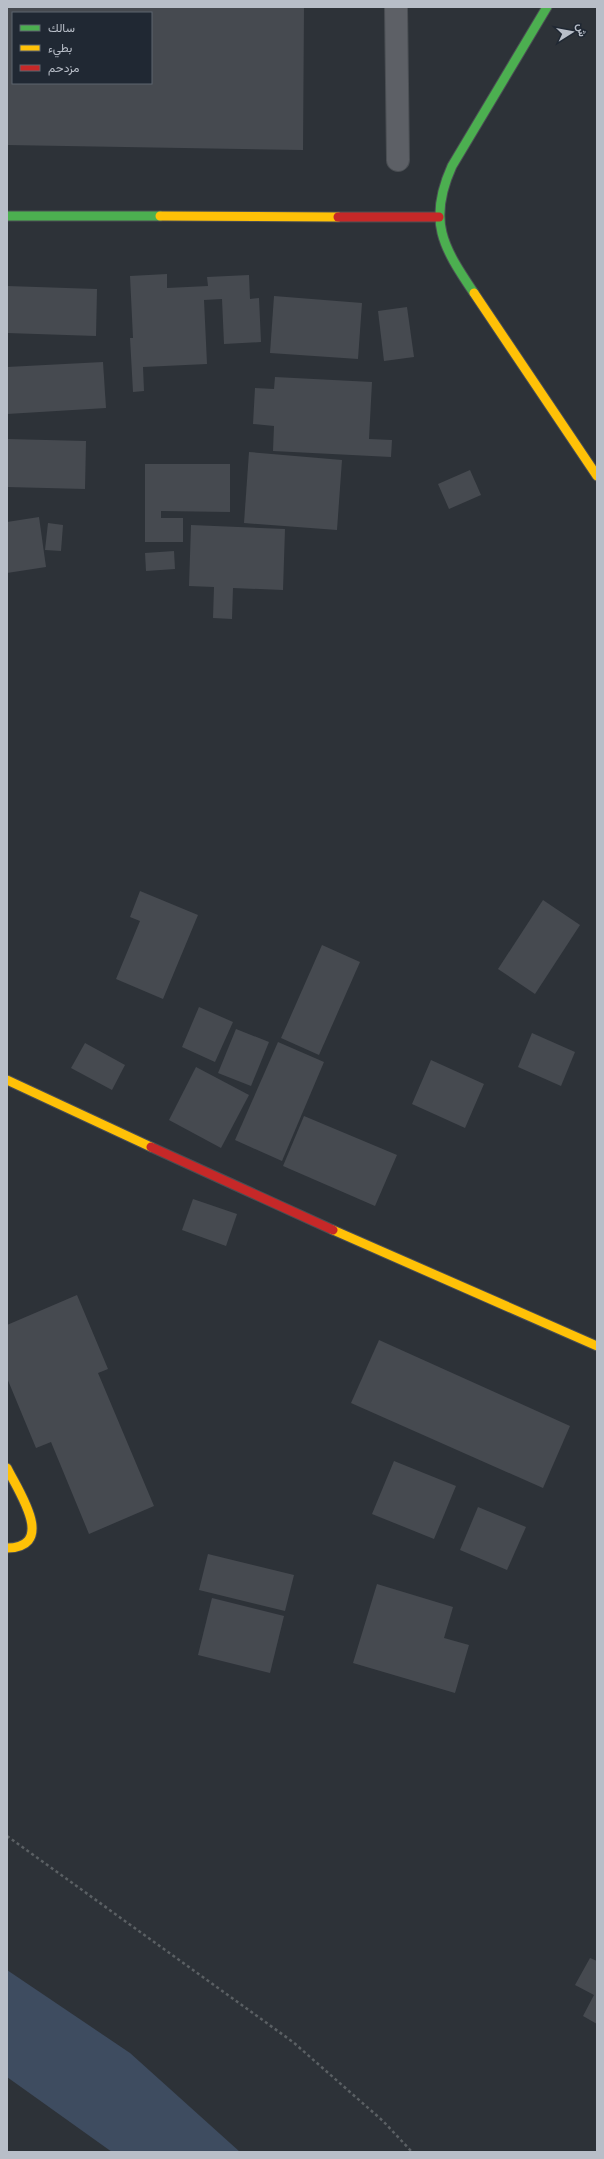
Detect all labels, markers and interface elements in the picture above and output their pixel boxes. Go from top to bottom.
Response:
legend [12,12,152,84]
north arrow [552,12,592,52]
text: سالك [48,20,75,35]
text: ش [574,22,590,38]
text: بطيء [48,40,72,58]
text: مزدحم [48,60,79,76]

